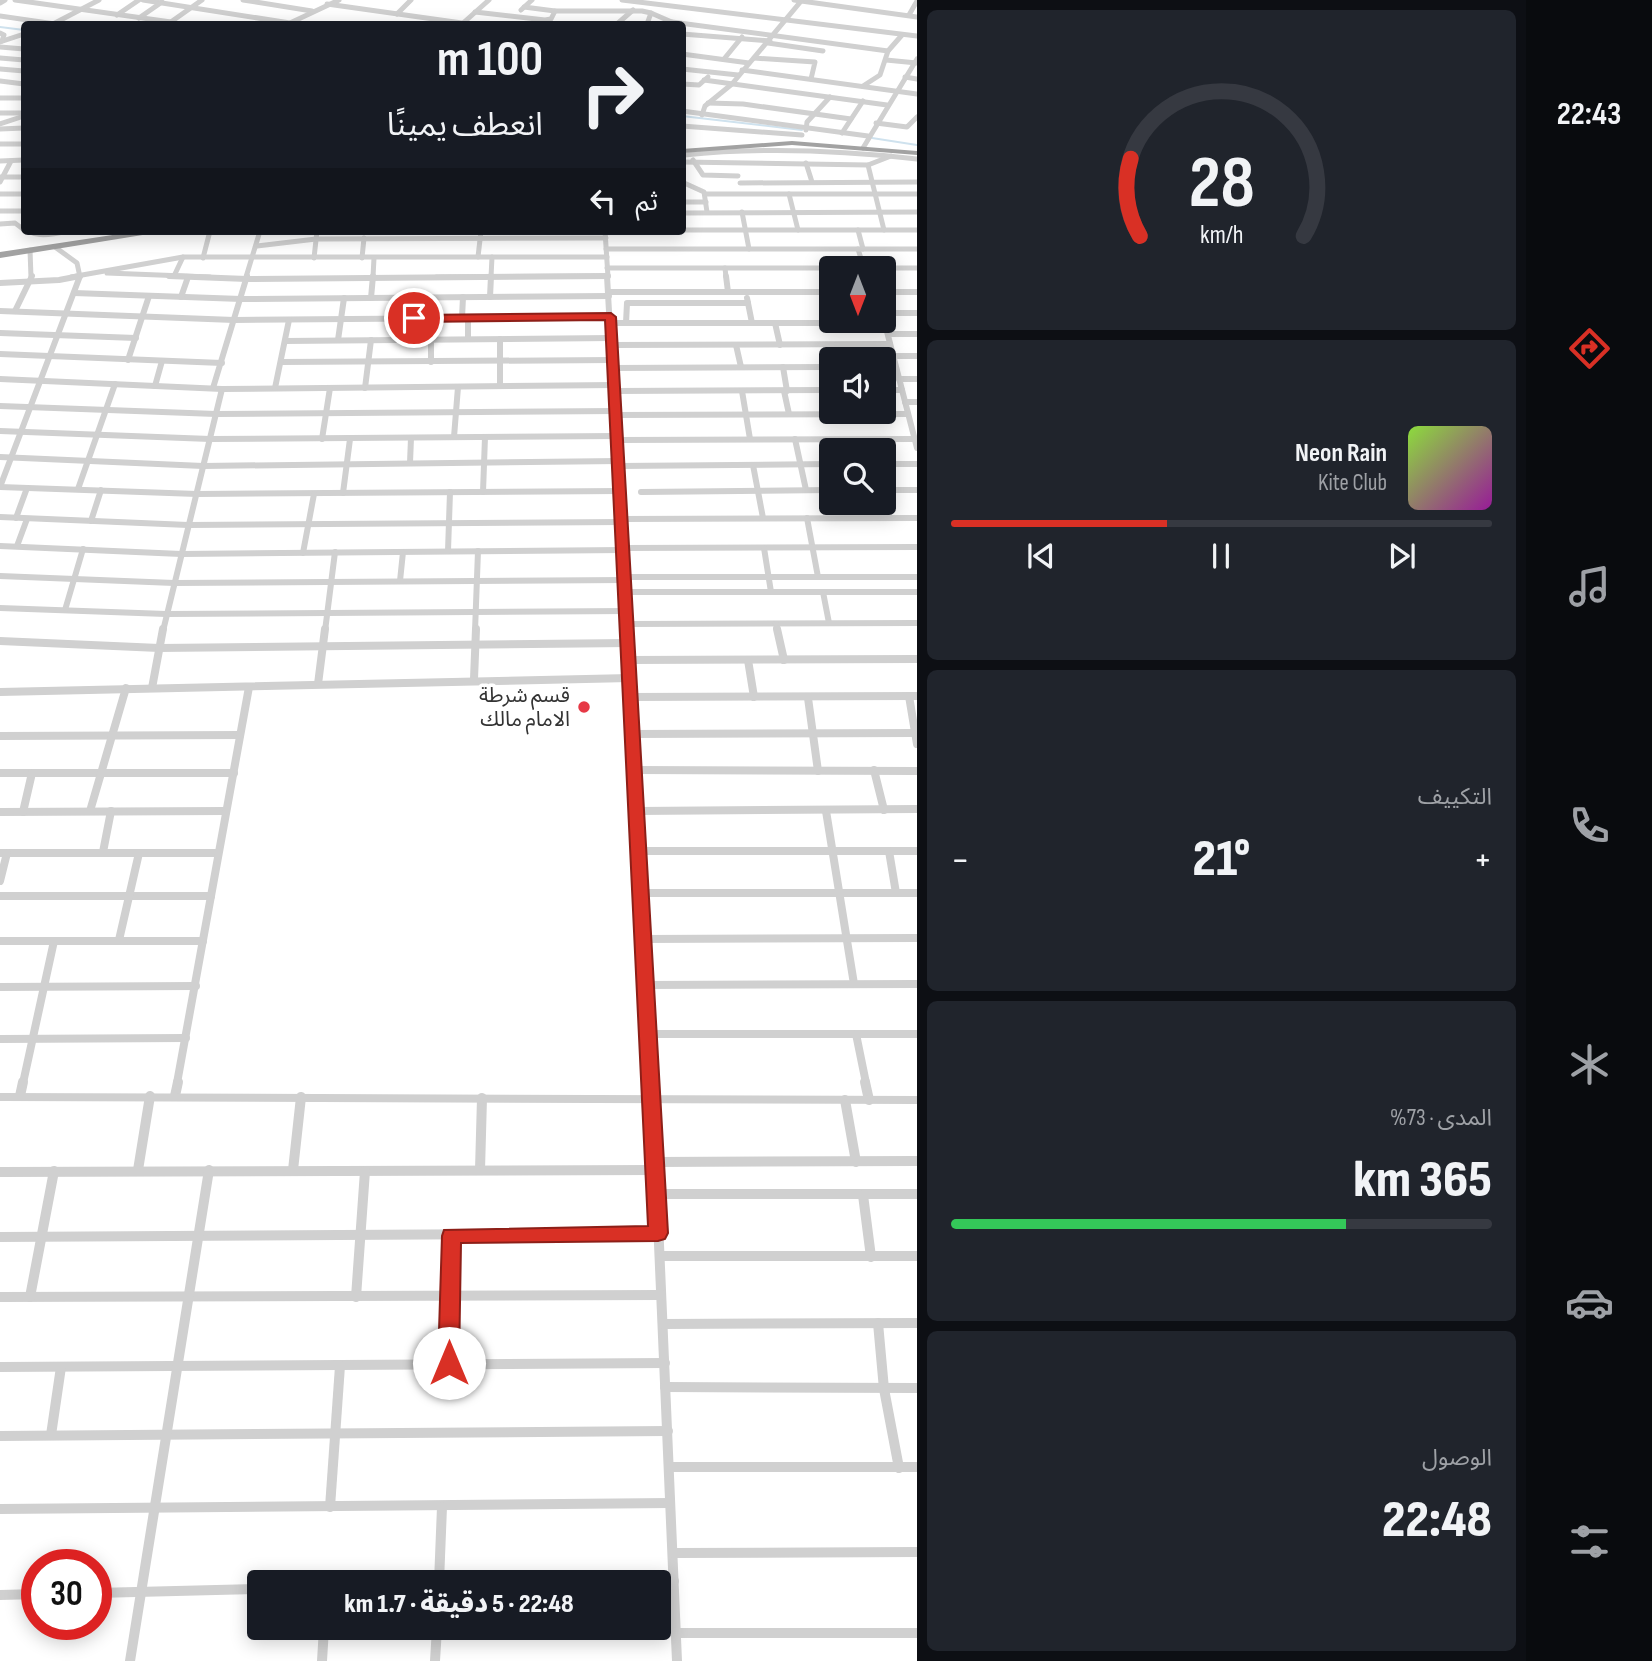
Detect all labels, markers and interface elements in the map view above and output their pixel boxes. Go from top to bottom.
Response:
text: 100 m [437,31,543,90]
icon: right [567,49,658,140]
text: 22:43 [1557,95,1621,134]
text: انعطف يمينًا [387,106,543,145]
text: 28 [1188,140,1255,228]
icon: left [584,182,622,220]
text: ثم [636,187,658,218]
text: km/h [1200,220,1243,251]
north arrow [819,256,896,332]
map controls [819,256,896,515]
pin [384,288,444,348]
icon: arrive [395,299,433,337]
icon: directions [1565,324,1614,373]
button: sound [819,347,896,424]
button: search [819,438,896,515]
text: Neon Rain [1295,438,1387,469]
text: Kite Club [1318,469,1387,497]
icon: previous [1022,537,1060,575]
icon: pause [1202,537,1240,575]
icon: next [1383,537,1421,575]
icon: music [1565,562,1614,611]
place label: قسم شرطة الامام مالك [479,683,570,735]
marker: قسم شرطة الامام مالك [576,699,592,715]
text: التكييف [1418,783,1492,811]
icon: phone [1565,801,1614,850]
text: 21° [1193,828,1251,891]
text: − [951,838,970,883]
text: + [1473,838,1492,883]
icon: climate [1565,1040,1614,1089]
text: المدى · 73% [1390,1104,1492,1132]
text: 365 km [1353,1149,1492,1212]
icon: car [1565,1278,1614,1327]
position arrow [412,1326,486,1400]
text: الوصول [1422,1444,1492,1472]
text: 22:48 [1382,1489,1492,1552]
icon: filters [1565,1517,1614,1566]
speed limit sign: 30 [21,1549,112,1640]
text: 22:48 · 5 دقيقة · 1.7 km [344,1589,574,1620]

